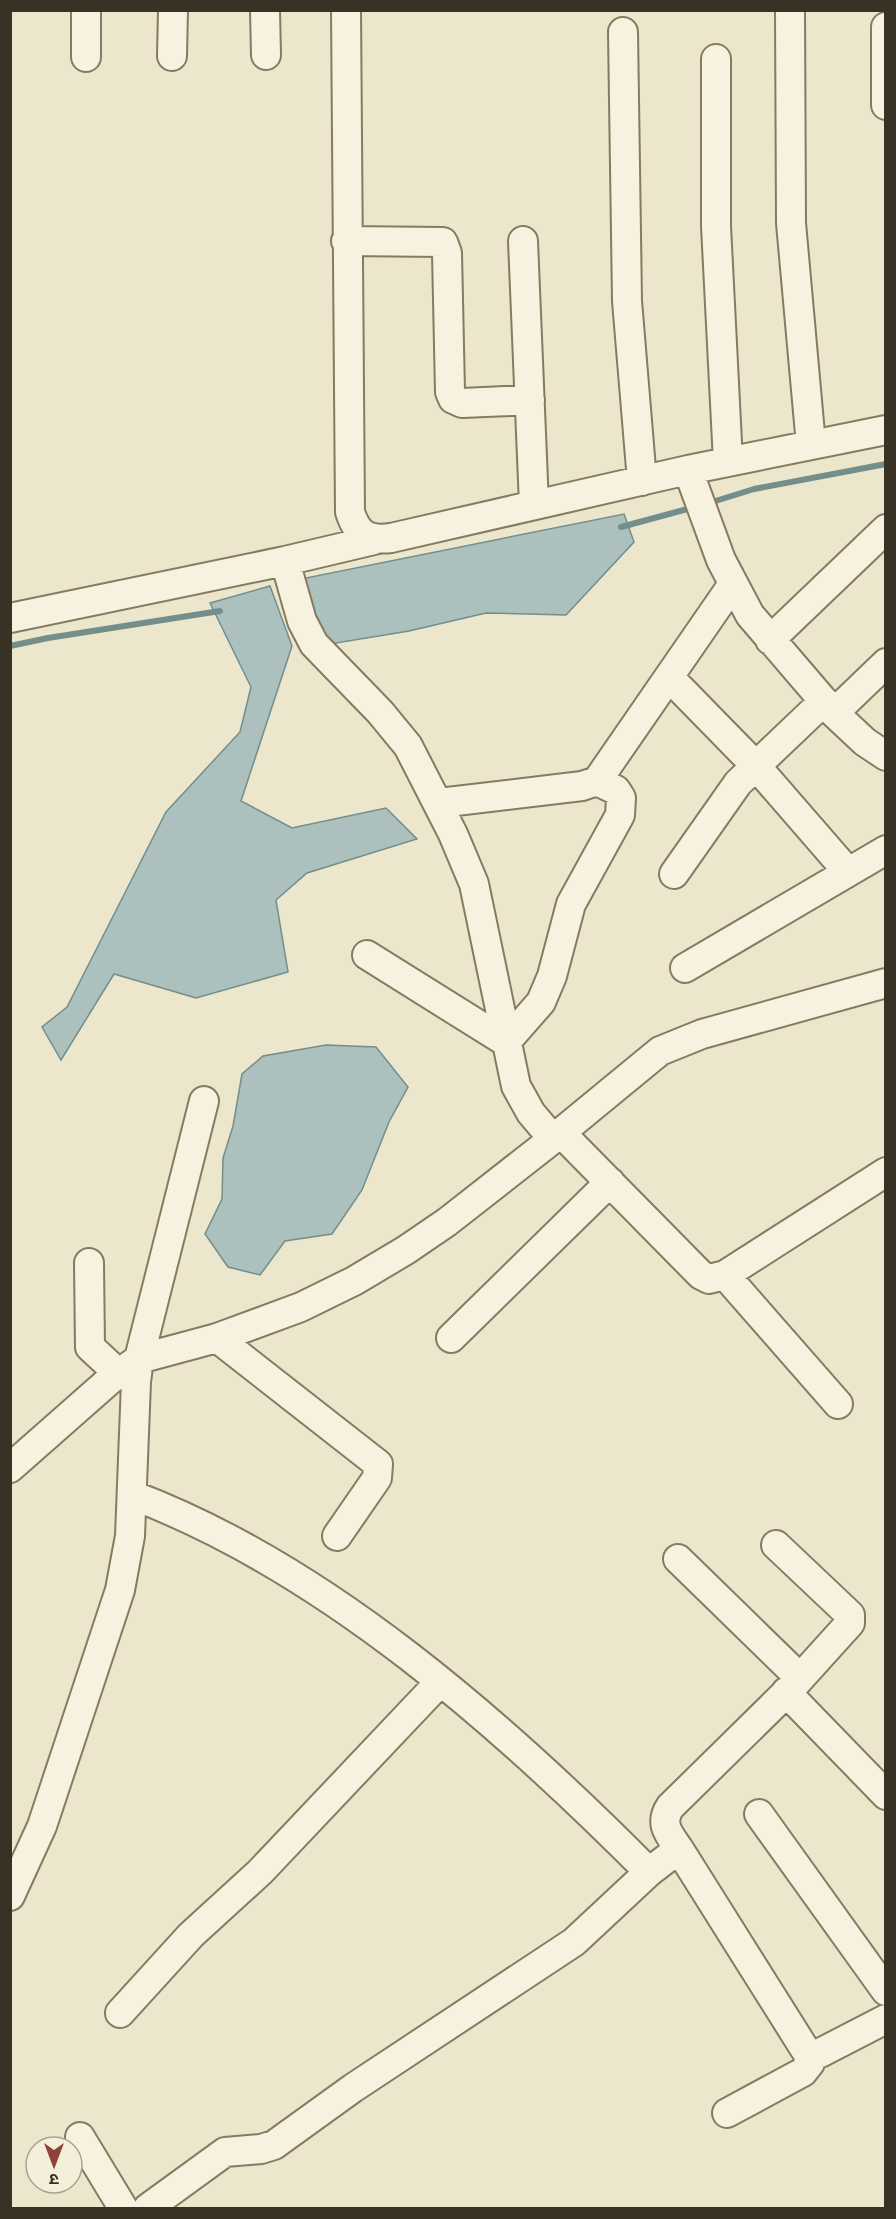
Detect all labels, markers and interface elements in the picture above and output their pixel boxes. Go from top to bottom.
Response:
north arrow [24,2135,84,2195]
text: उ [49,2167,59,2191]

